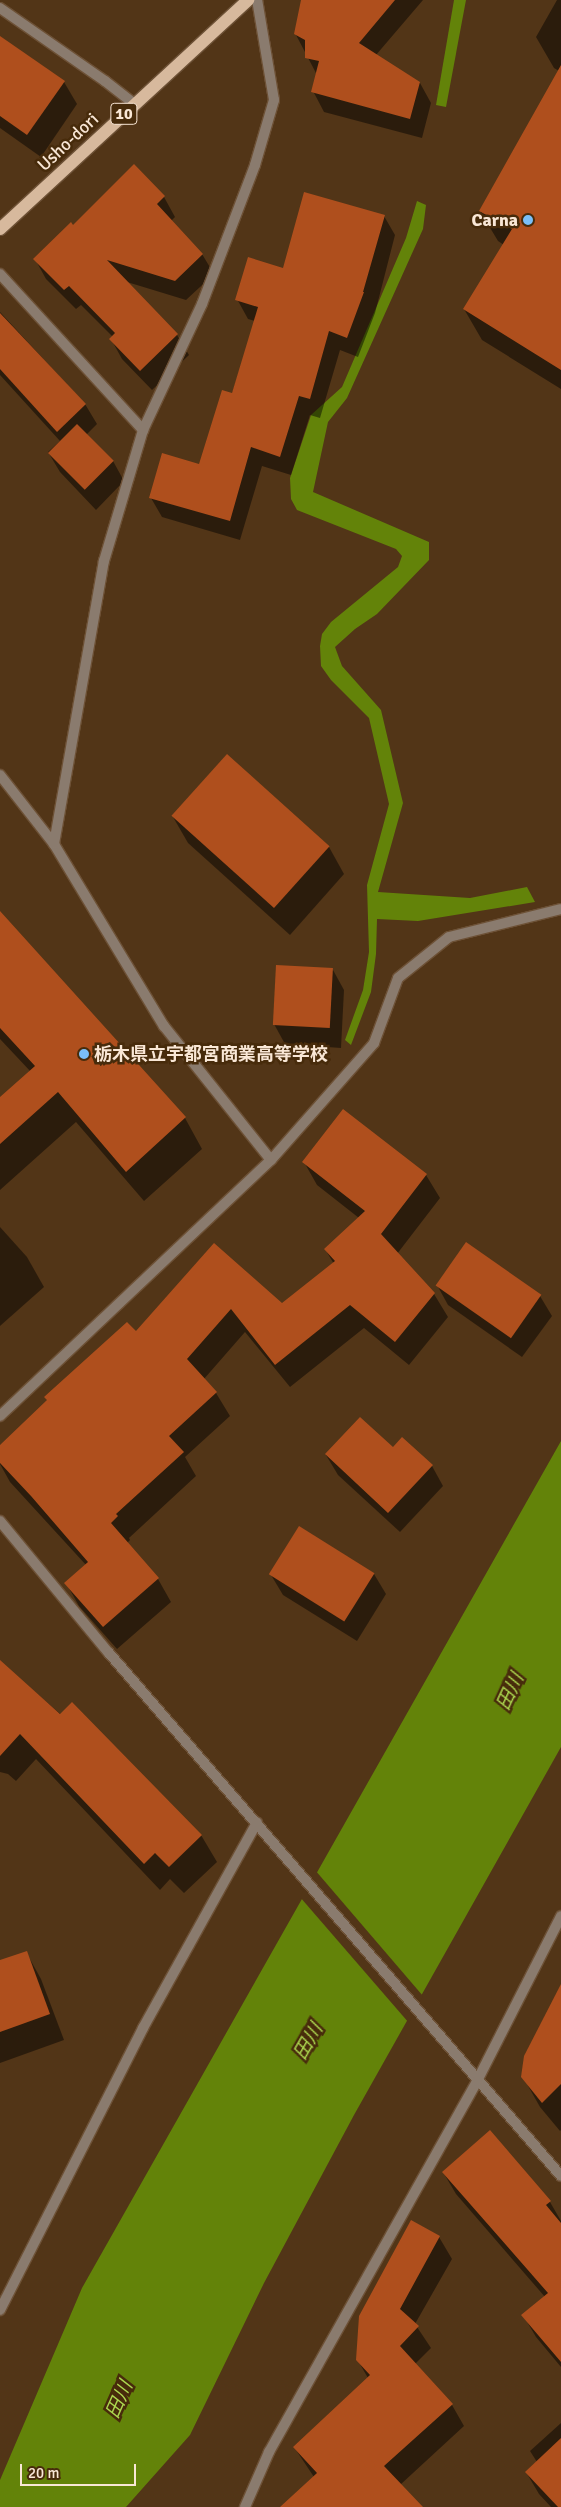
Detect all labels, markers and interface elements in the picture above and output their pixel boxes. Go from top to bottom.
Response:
road number: 10 [110,100,138,128]
street label: Usho-dori [33,108,103,176]
place label: Carna [472,209,518,231]
marker: Carna [522,214,534,226]
place label: 栃木県立宇都宮商業高等学校 [94,1043,328,1065]
marker: 栃木県立宇都宮商業高等学校 [78,1048,90,1060]
water label: 田川 [493,1670,529,1714]
water label: 田川 [290,2020,328,2064]
water label: 田川 [102,2378,138,2422]
scale bar [22,2454,139,2486]
text: 20 m [28,2464,59,2482]

